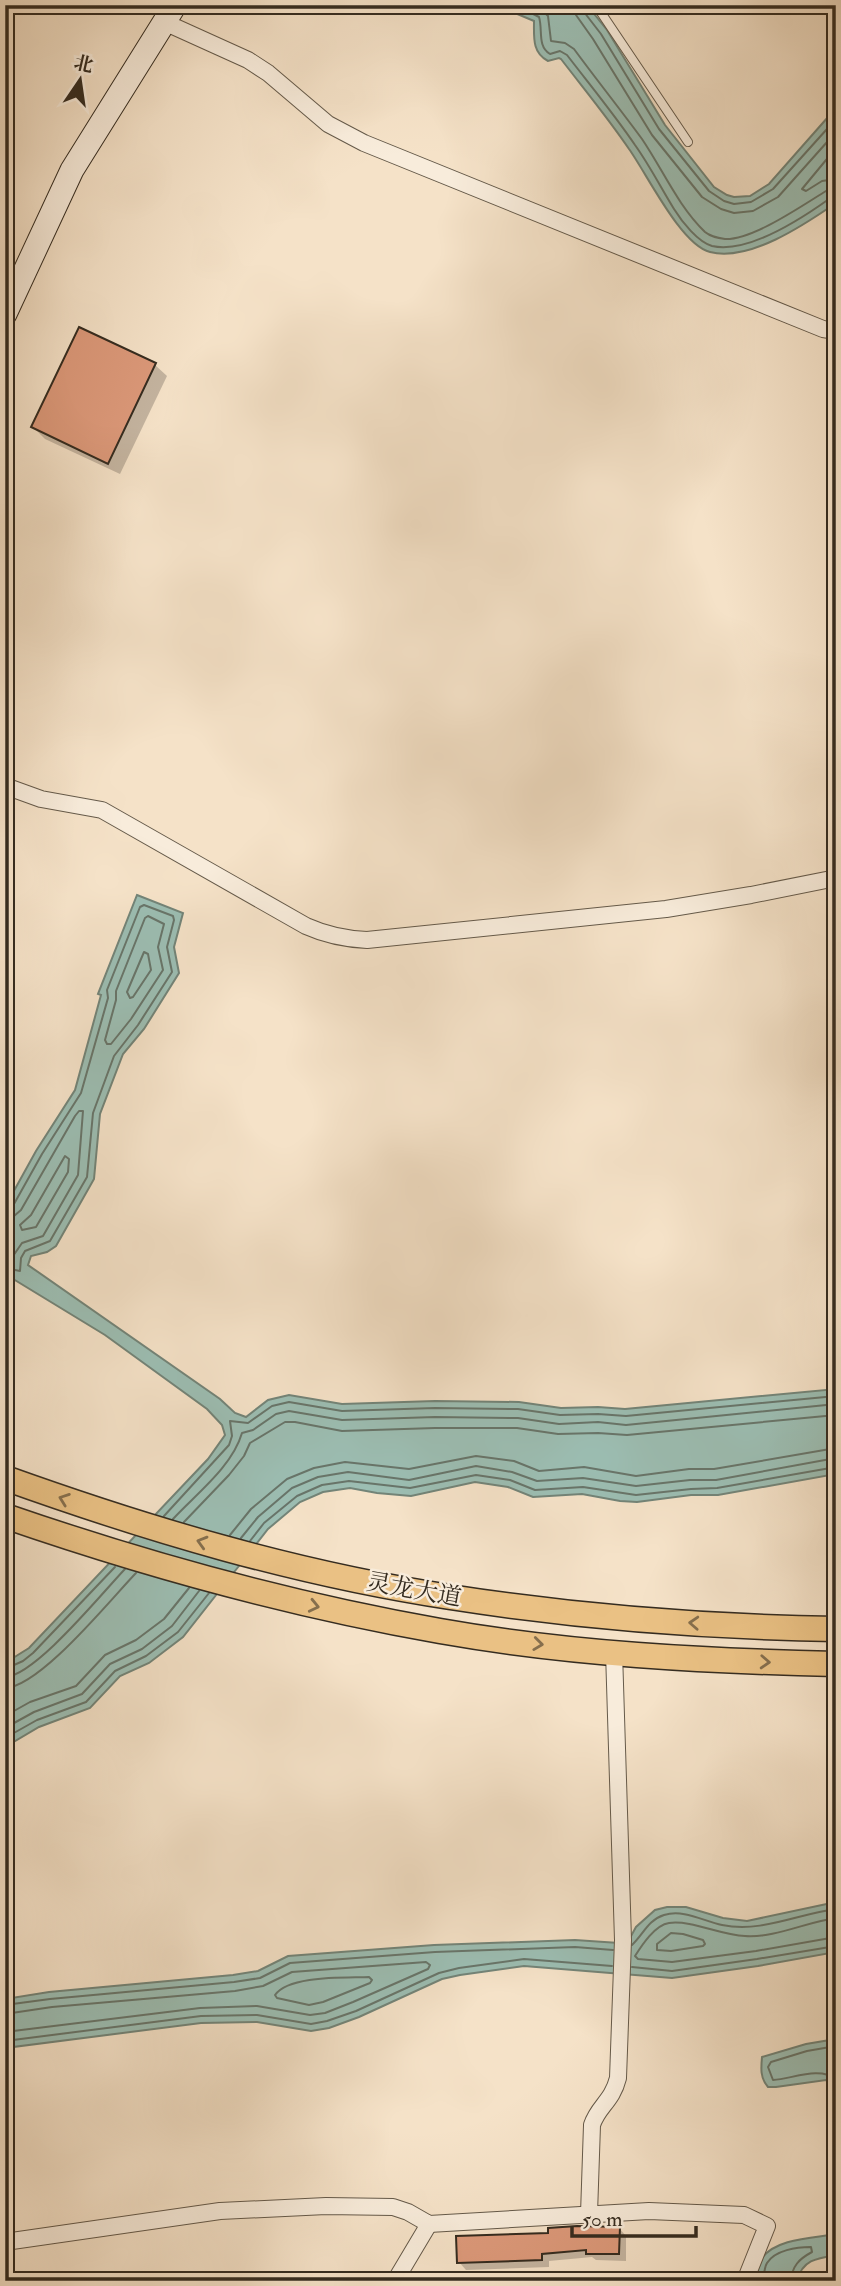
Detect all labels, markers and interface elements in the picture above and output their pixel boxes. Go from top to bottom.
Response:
north arrow [46,46,116,116]
text: 北 [72,51,96,78]
one-way arrow [59,1493,71,1507]
one-way arrow [196,1535,208,1550]
street label: 灵龙大道 [364,1566,464,1614]
one-way arrow [308,1597,320,1612]
one-way arrow [688,1616,699,1631]
one-way arrow [532,1636,544,1651]
one-way arrow [759,1655,770,1670]
scale bar [572,2195,696,2239]
text: 50 m [582,2206,623,2233]

